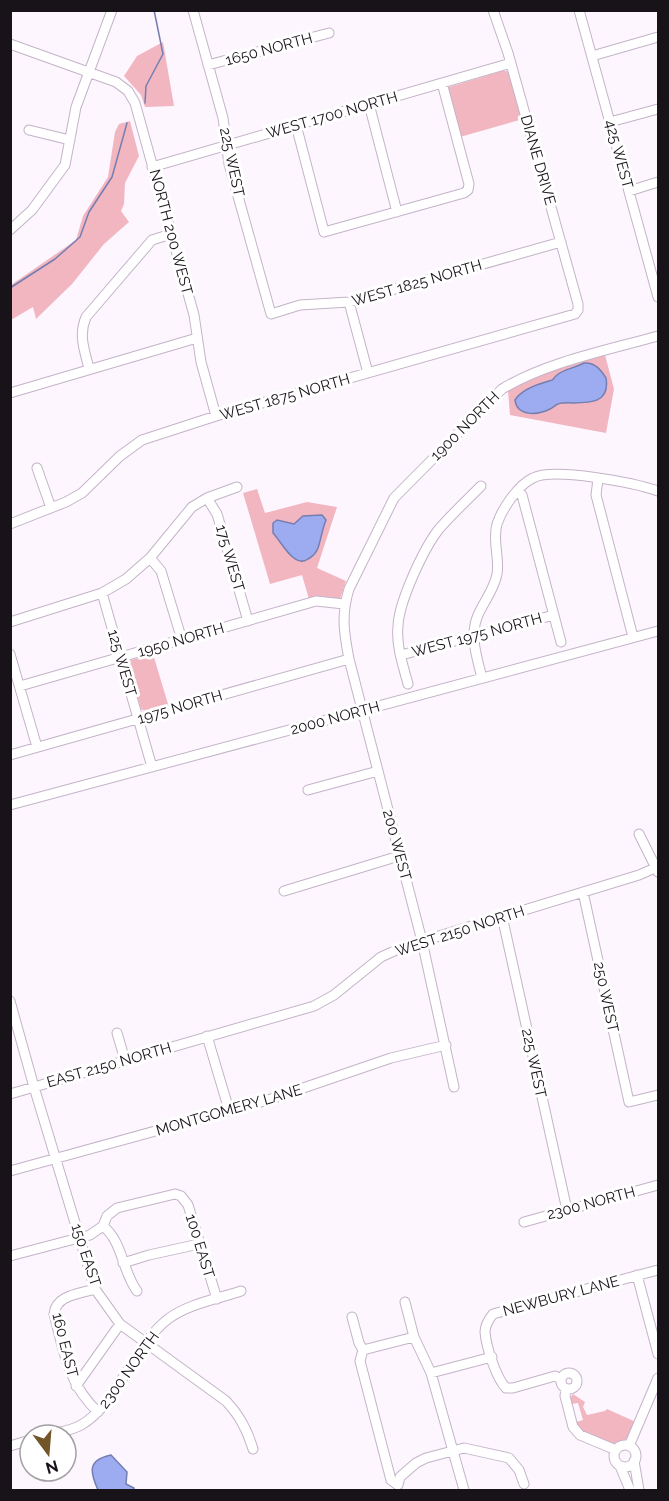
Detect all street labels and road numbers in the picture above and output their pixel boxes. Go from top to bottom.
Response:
street label: 1650 NORTH [223,29,315,69]
street label: WEST 1700 NORTH [264,88,400,142]
street label: DIANE DRIVE [517,113,559,207]
street label: 425 WEST [601,118,637,190]
street label: 225 WEST [216,126,248,198]
street label: NORTH 200 WEST [146,167,196,297]
street label: WEST 1825 NORTH [350,256,484,310]
street label: WEST 1875 NORTH [218,370,352,424]
street label: 1900 NORTH [427,388,503,464]
street label: 175 WEST [212,523,248,593]
street label: WEST 1975 NORTH [410,609,544,661]
street label: 1950 NORTH [136,619,226,661]
street label: 125 WEST [104,627,140,699]
street label: 1975 NORTH [135,686,225,728]
street label: 2000 NORTH [288,697,382,739]
street label: 200 WEST [379,808,415,882]
street label: WEST 2150 NORTH [393,902,527,960]
street label: 250 WEST [590,960,622,1034]
street label: 225 WEST [518,1027,550,1099]
street label: EAST 2150 NORTH [45,1039,173,1091]
street label: MONTGOMERY LANE [154,1081,304,1139]
street label: 2300 NORTH [545,1183,637,1223]
street label: 100 EAST [182,1212,218,1280]
street label: 150 EAST [67,1221,105,1289]
street label: NEWBURY LANE [501,1272,621,1320]
street label: 160 EAST [48,1311,82,1379]
street label: 2300 NORTH [95,1328,163,1412]

